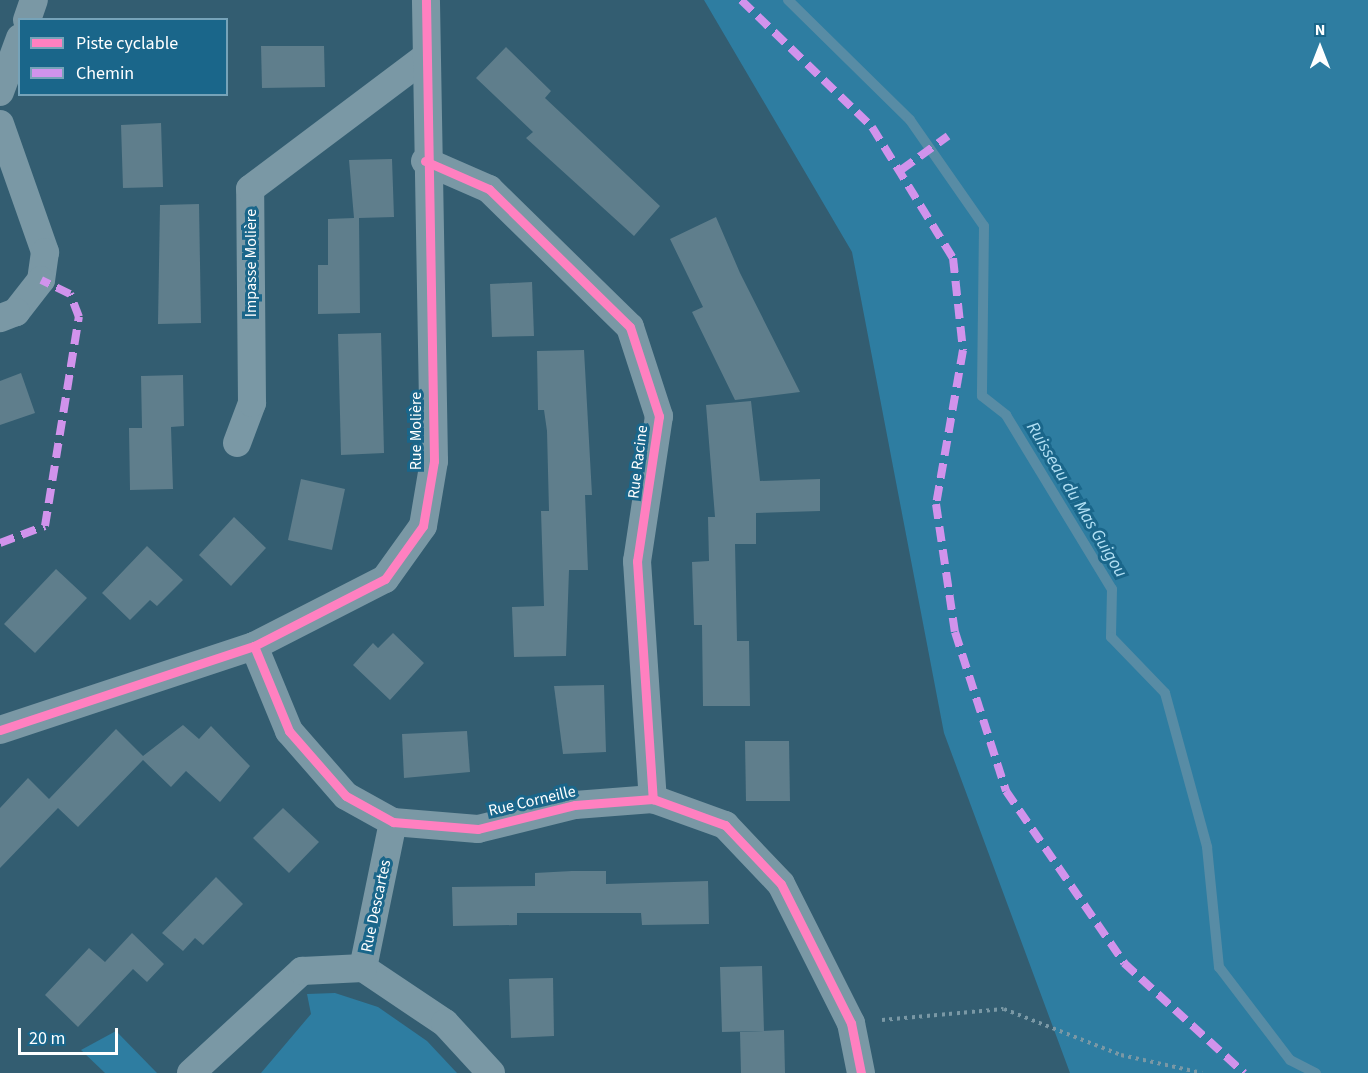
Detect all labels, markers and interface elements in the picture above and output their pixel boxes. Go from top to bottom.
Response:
legend [18,18,228,96]
north arrow [1290,18,1350,78]
text: N [1315,19,1325,41]
text: Piste cyclable [76,31,178,56]
text: Chemin [76,61,134,86]
street label: Impasse Molière [241,209,261,317]
street label: Rue Molière [406,392,426,470]
water label: Ruisseau du Mas Guigou [1021,418,1131,582]
street label: Rue Racine [624,424,652,500]
street label: Rue Corneille [486,782,578,820]
street label: Rue Descartes [357,858,395,954]
scale bar [21,1016,122,1054]
text: 20 m [29,1026,65,1051]

